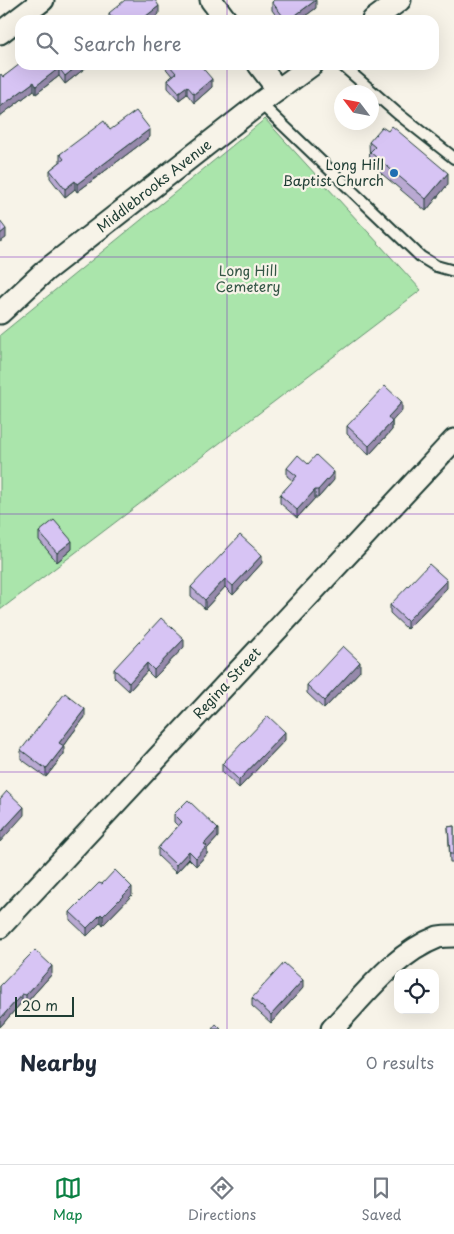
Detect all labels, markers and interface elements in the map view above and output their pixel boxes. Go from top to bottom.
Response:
search box [15,15,439,70]
icon: search [33,29,61,57]
text: Search here [73,29,182,57]
north arrow [334,85,379,130]
street label: Middlebrooks Avenue [92,134,216,237]
place label: Long Hill Baptist Church [283,154,384,191]
marker: Long Hill Baptist Church [388,167,400,179]
park label: Long Hill Cemetery [215,260,281,297]
street label: Regina Street [188,642,266,723]
map controls [394,969,439,1014]
button: locate [394,969,439,1014]
scale bar [15,994,74,1017]
text: 20 m [22,995,58,1016]
text: Nearby [20,1046,97,1078]
text: 0 results [366,1050,434,1074]
tab: Map [53,1174,83,1225]
tab: Directions [188,1174,256,1225]
tab: Saved [362,1174,401,1225]

